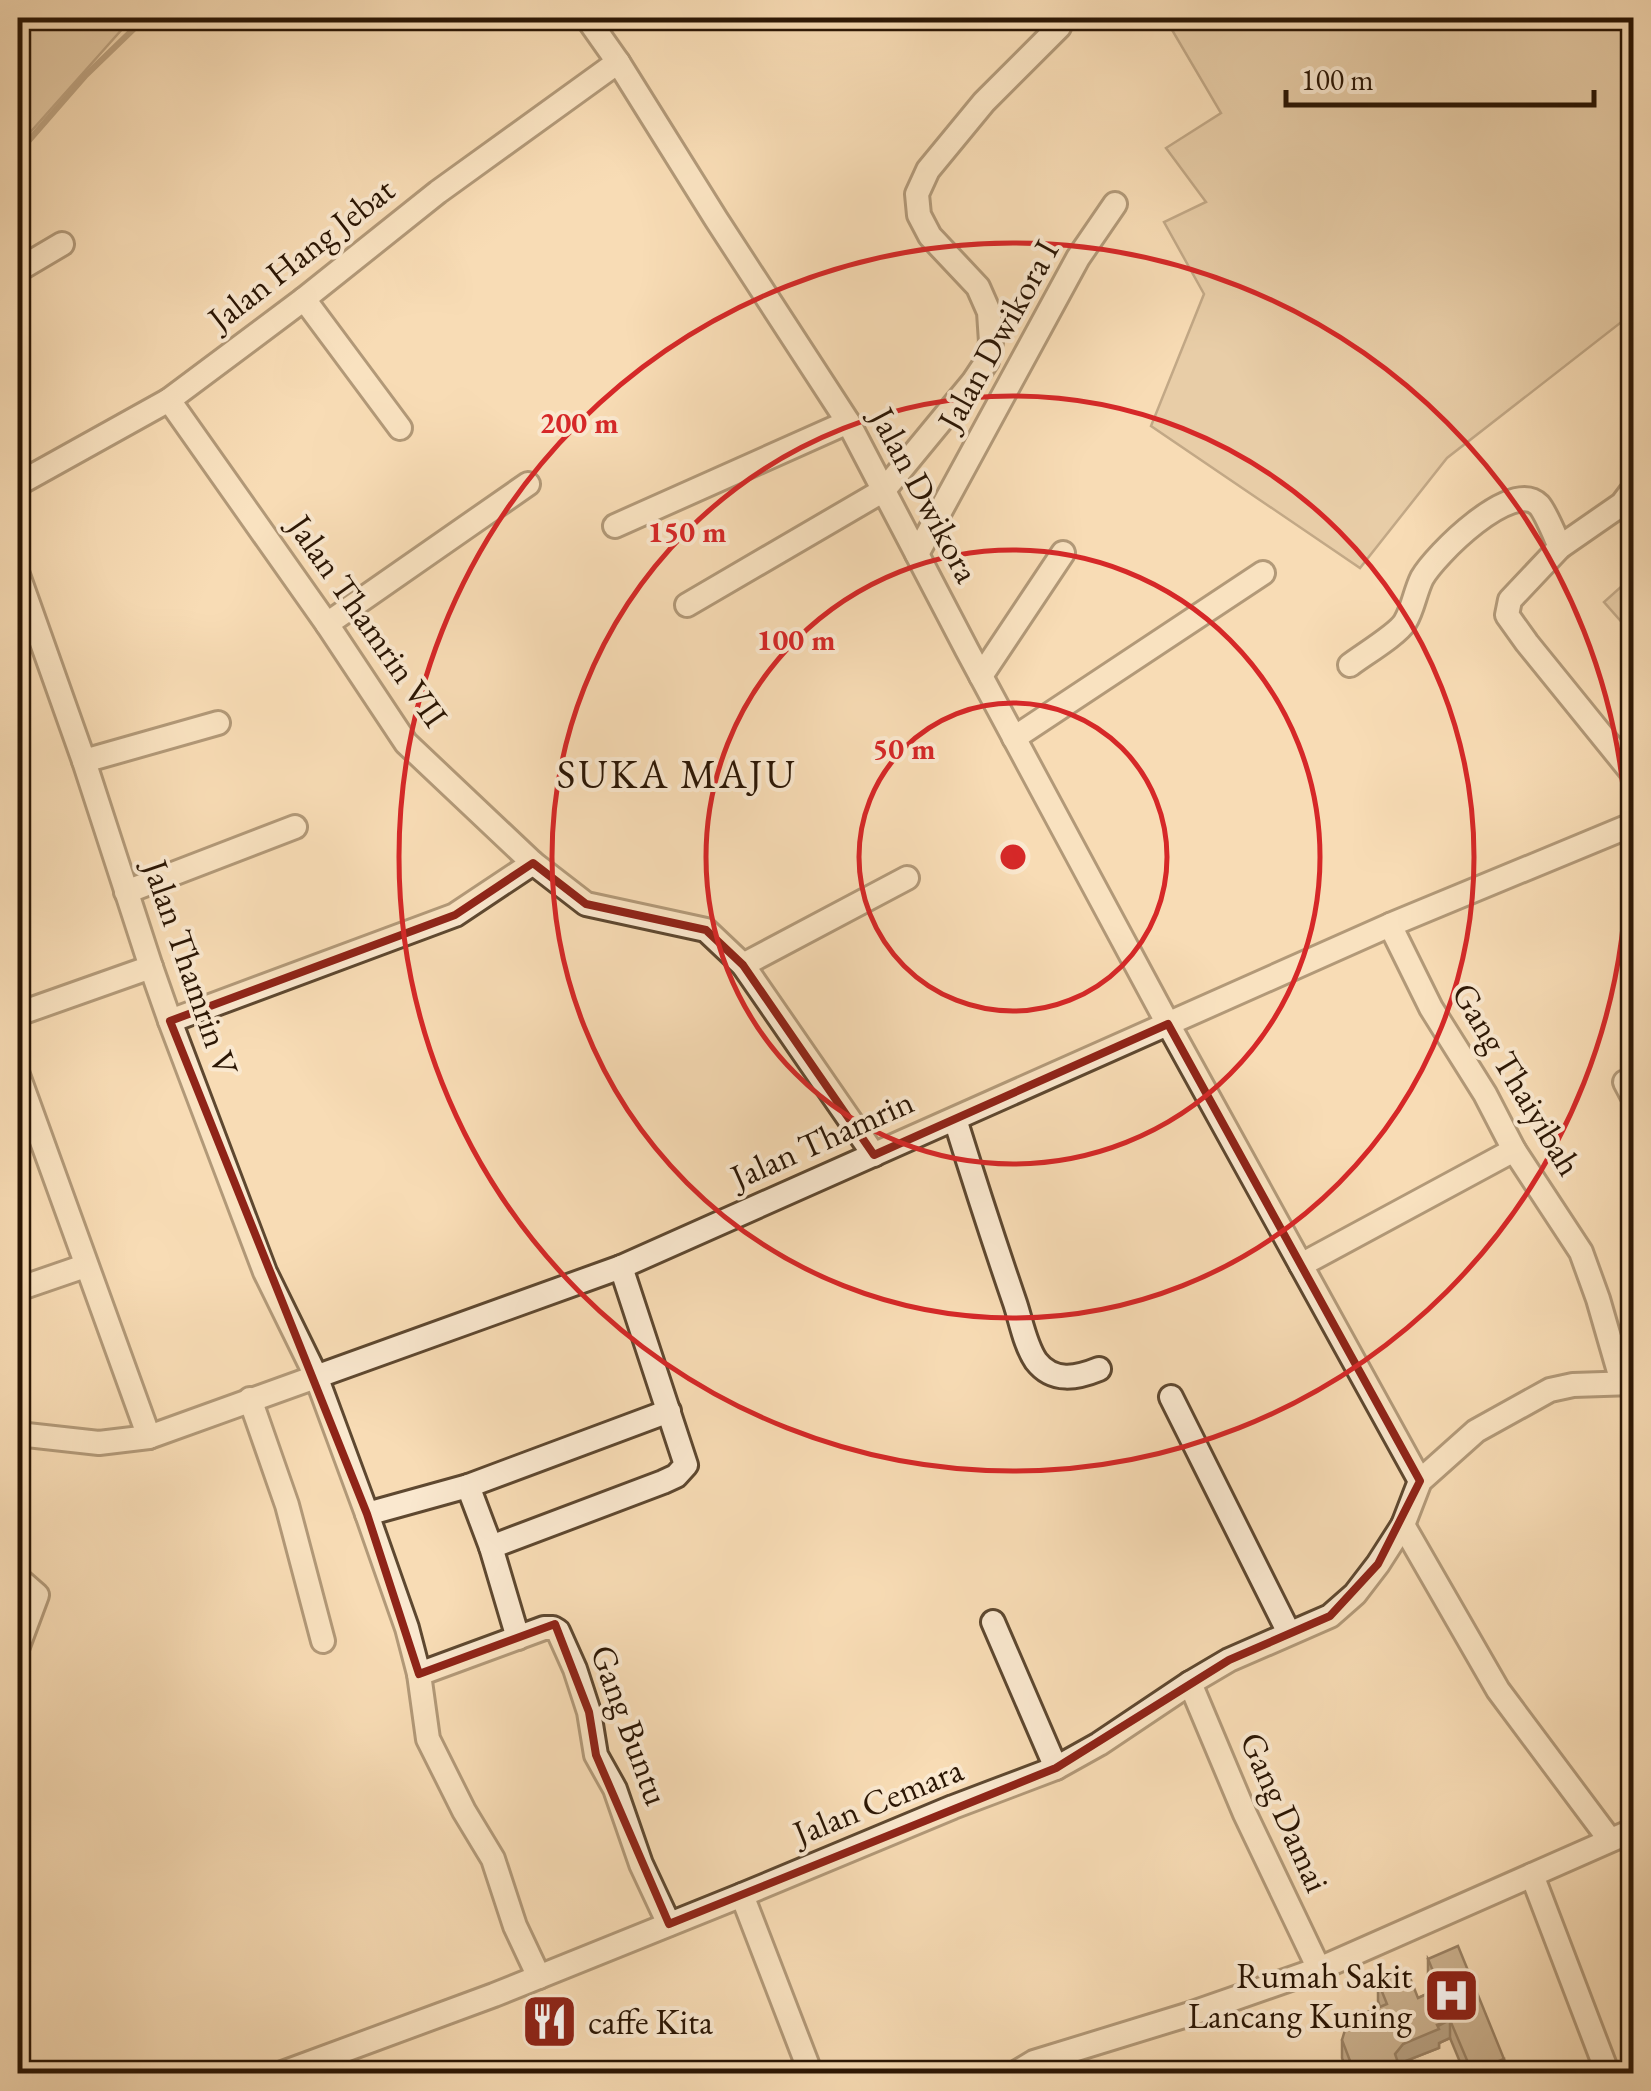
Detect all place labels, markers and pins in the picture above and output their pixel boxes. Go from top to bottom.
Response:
centre of rings [995,839,1031,875]
place label: Rumah Sakit Lancang Kuning [1188,1953,1413,2038]
hospital icon: Rumah Sakit Lancang Kuning [1421,1966,1481,2026]
restaurant icon: caffe Kita [519,1992,579,2052]
place label: caffe Kita [588,1999,713,2044]

